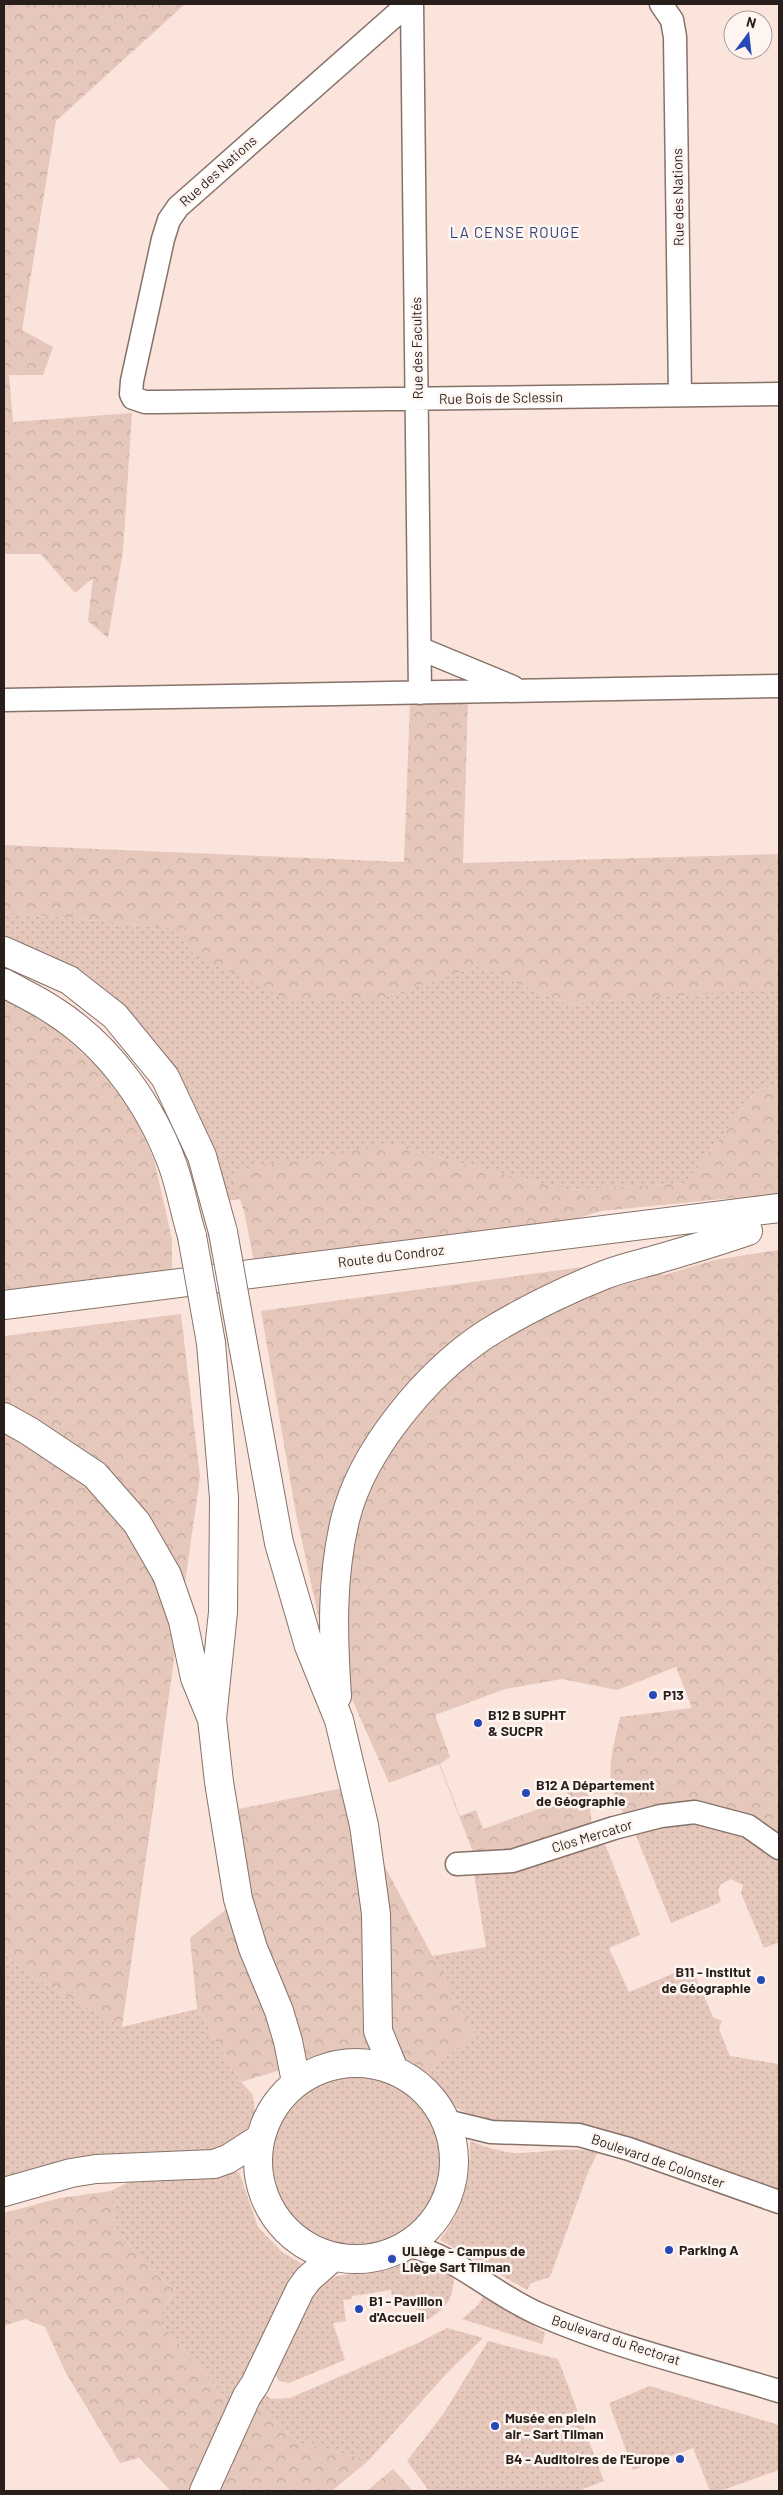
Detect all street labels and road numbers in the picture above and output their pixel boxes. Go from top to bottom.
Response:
street label: Rue des Nations [176,131,260,210]
street label: Rue des Nations [668,148,687,246]
street label: Rue des Facultés [407,296,426,399]
street label: Rue Bois de Sclessin [439,388,563,407]
street label: Route du Condroz [337,1241,445,1270]
street label: Clos Mercator [550,1815,634,1856]
street label: Boulevard de Colonster [589,2130,727,2191]
street label: Boulevard du Rectorat [550,2311,683,2368]

